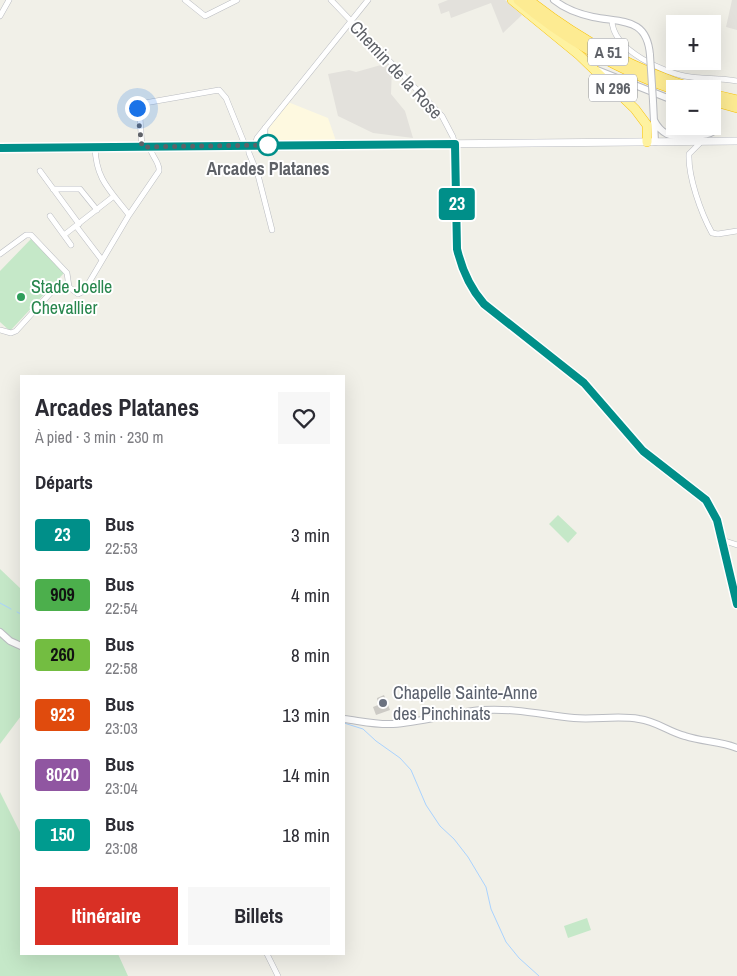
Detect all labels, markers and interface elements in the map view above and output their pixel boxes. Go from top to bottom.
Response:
street label: Chemin de la Rose [344,15,449,124]
map controls [666,15,721,135]
button: + [666,15,721,70]
road number: A 51 [588,38,628,66]
road number: N 296 [589,75,637,102]
button: − [666,80,721,135]
your location [125,96,150,121]
marker: Arcades Platanes [257,134,279,156]
place label: Arcades Platanes [206,156,330,181]
line badge: 23 [434,188,480,220]
text: 23 [449,191,465,216]
place label: Stade Joelle Chevallier [31,274,112,320]
marker: Stade Joelle Chevallier [15,291,27,303]
text: Arcades Platanes [35,391,199,423]
button: heart [278,392,330,444]
text: À pied · 3 min · 230 m [35,426,163,448]
text: Départs [35,469,93,495]
text: Bus [105,511,134,537]
text: 23 [54,522,71,547]
text: 3 min [291,522,330,548]
text: 22:53 [105,537,138,559]
text: Bus [105,571,134,597]
text: 909 [50,582,75,607]
text: 4 min [291,582,330,608]
text: 22:54 [105,597,138,619]
text: Bus [105,631,134,657]
text: 260 [50,642,75,667]
text: 8 min [291,642,330,668]
text: 22:58 [105,657,138,679]
place label: Chapelle Sainte-Anne des Pinchinats [393,680,537,726]
text: Bus [105,691,134,717]
marker: Chapelle Sainte-Anne des Pinchinats [377,697,389,709]
text: 923 [50,702,75,727]
text: 13 min [282,702,330,728]
text: 23:03 [105,717,138,739]
text: Bus [105,751,134,777]
text: 8020 [46,762,79,787]
text: 14 min [282,762,330,788]
text: 23:04 [105,777,138,799]
text: Bus [105,811,134,837]
text: 150 [50,822,75,847]
text: 18 min [282,822,330,848]
text: 23:08 [105,837,138,859]
button: Itinéraire [35,887,178,945]
button: Billets [188,887,330,945]

